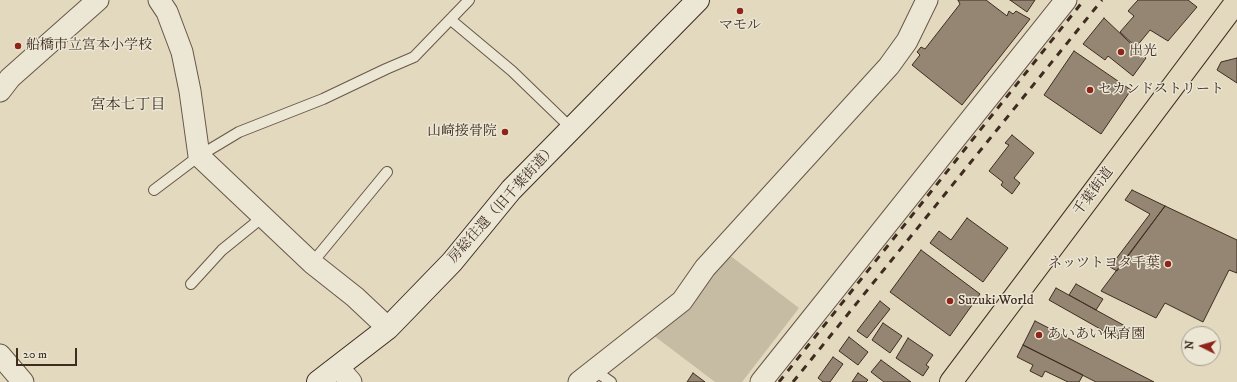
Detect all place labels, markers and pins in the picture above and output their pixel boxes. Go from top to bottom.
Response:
marker: マモル [735,6,745,16]
place label: マモル [719,18,761,34]
place label: 船橋市立宮本小学校 [26,38,152,54]
marker: 船橋市立宮本小学校 [13,41,23,51]
place label: 出光 [1129,44,1157,60]
marker: 出光 [1116,47,1126,57]
place label: セカンドストリート [1098,82,1224,98]
marker: セカンドストリート [1085,85,1095,95]
place label: 山崎接骨院 [427,124,497,140]
marker: 山崎接骨院 [500,127,510,137]
place label: ネッツトヨタ千葉 [1048,256,1160,272]
marker: ネッツトヨタ千葉 [1163,259,1173,269]
place label: Suzuki World [958,293,1034,309]
marker: Suzuki World [945,296,955,306]
place label: あいあい保育園 [1047,327,1145,343]
marker: あいあい保育園 [1034,330,1044,340]

